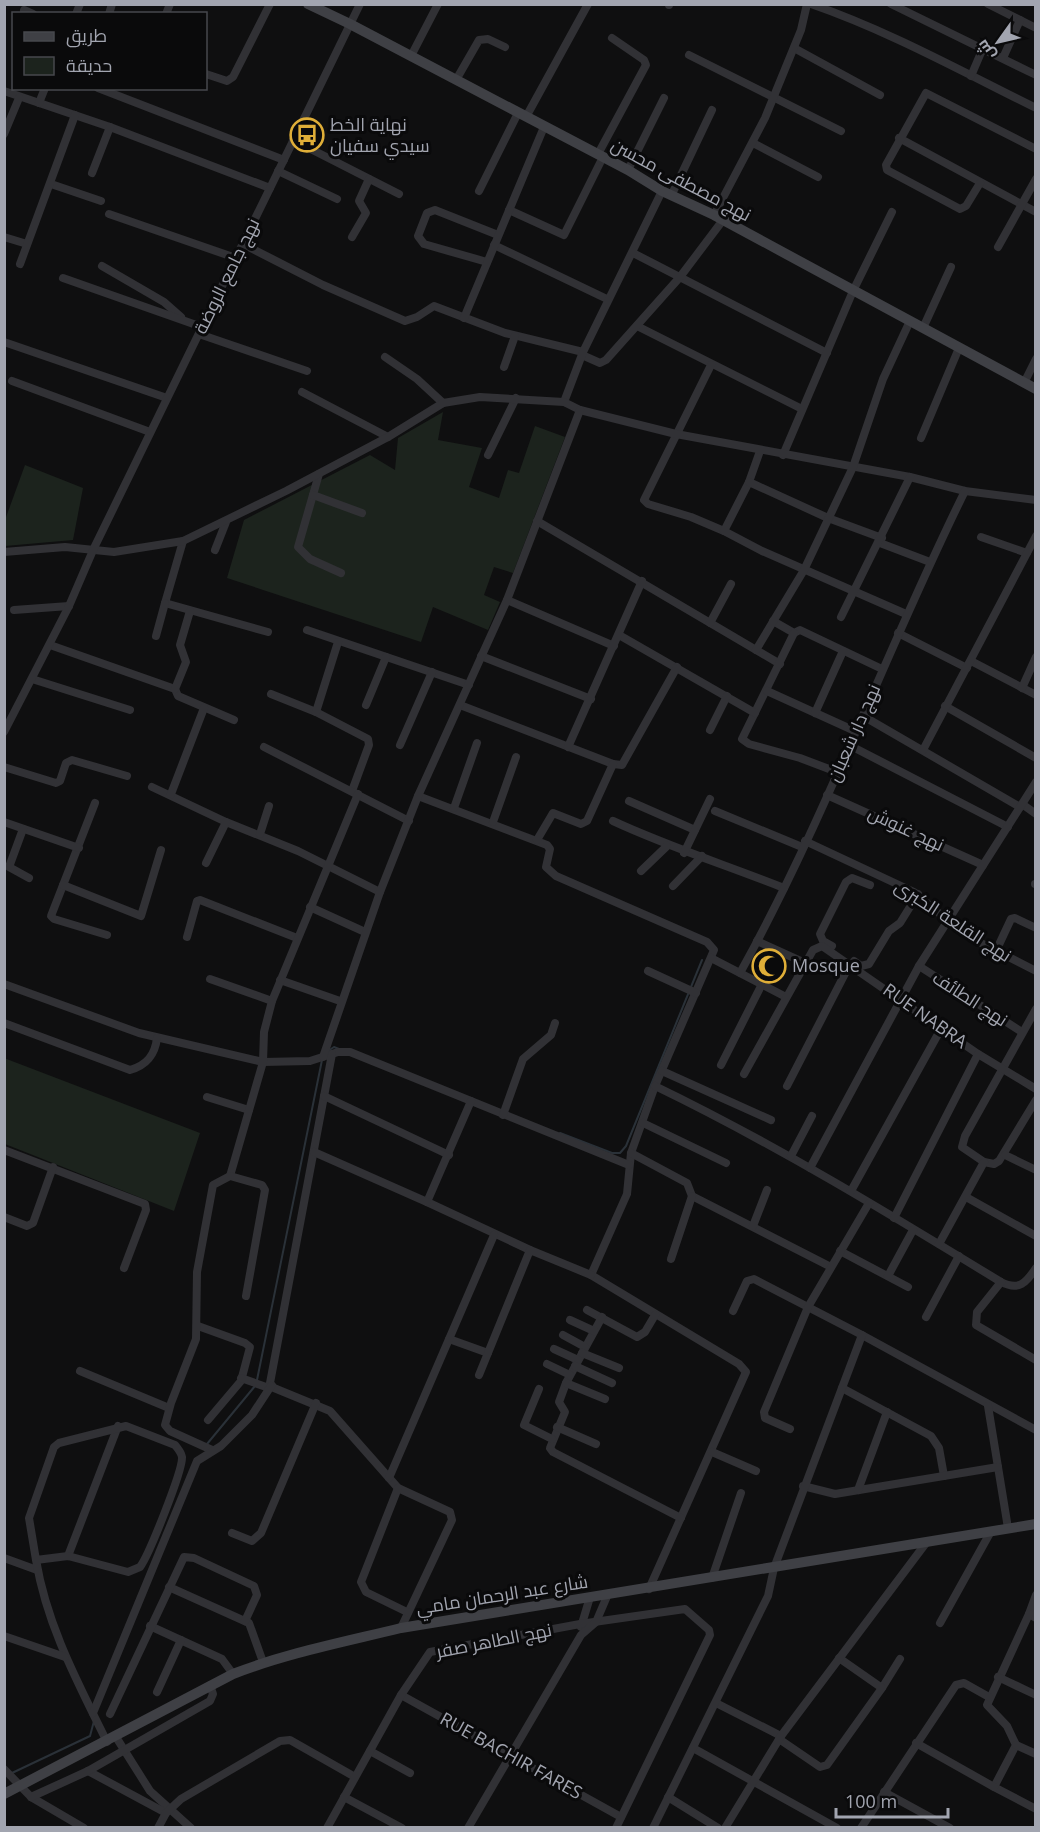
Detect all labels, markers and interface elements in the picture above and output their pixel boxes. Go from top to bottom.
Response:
legend [12,12,207,90]
north arrow [968,12,1028,72]
text: طريق [66,23,107,48]
text: ش [971,36,1000,65]
text: حديقة [66,53,112,77]
place label: نهاية الخط سيدي سفيان [330,112,430,160]
bus stop icon: نهاية الخط سيدي سفيان [289,117,325,153]
street label: نهج مصطفى محسن [607,132,756,227]
street label: نهج جامع الروضة [188,214,265,338]
street label: نهج دار شعبان [821,680,886,786]
street label: نهج غنوش [864,800,948,857]
street label: نهج القلعة الكبرى [890,873,1016,968]
mosque icon: Mosque [751,948,787,984]
place label: Mosque [792,953,860,977]
street label: نهج الطائف [928,965,1013,1032]
street label: RUE NABRA [879,977,973,1053]
street label: شارع عبد الرحمان مامي [414,1569,590,1622]
street label: نهج الطاهر صفر [433,1617,554,1664]
street label: RUE BACHIR FARES [436,1706,587,1804]
scale bar [836,1781,948,1819]
text: 100 m [845,1789,897,1813]

